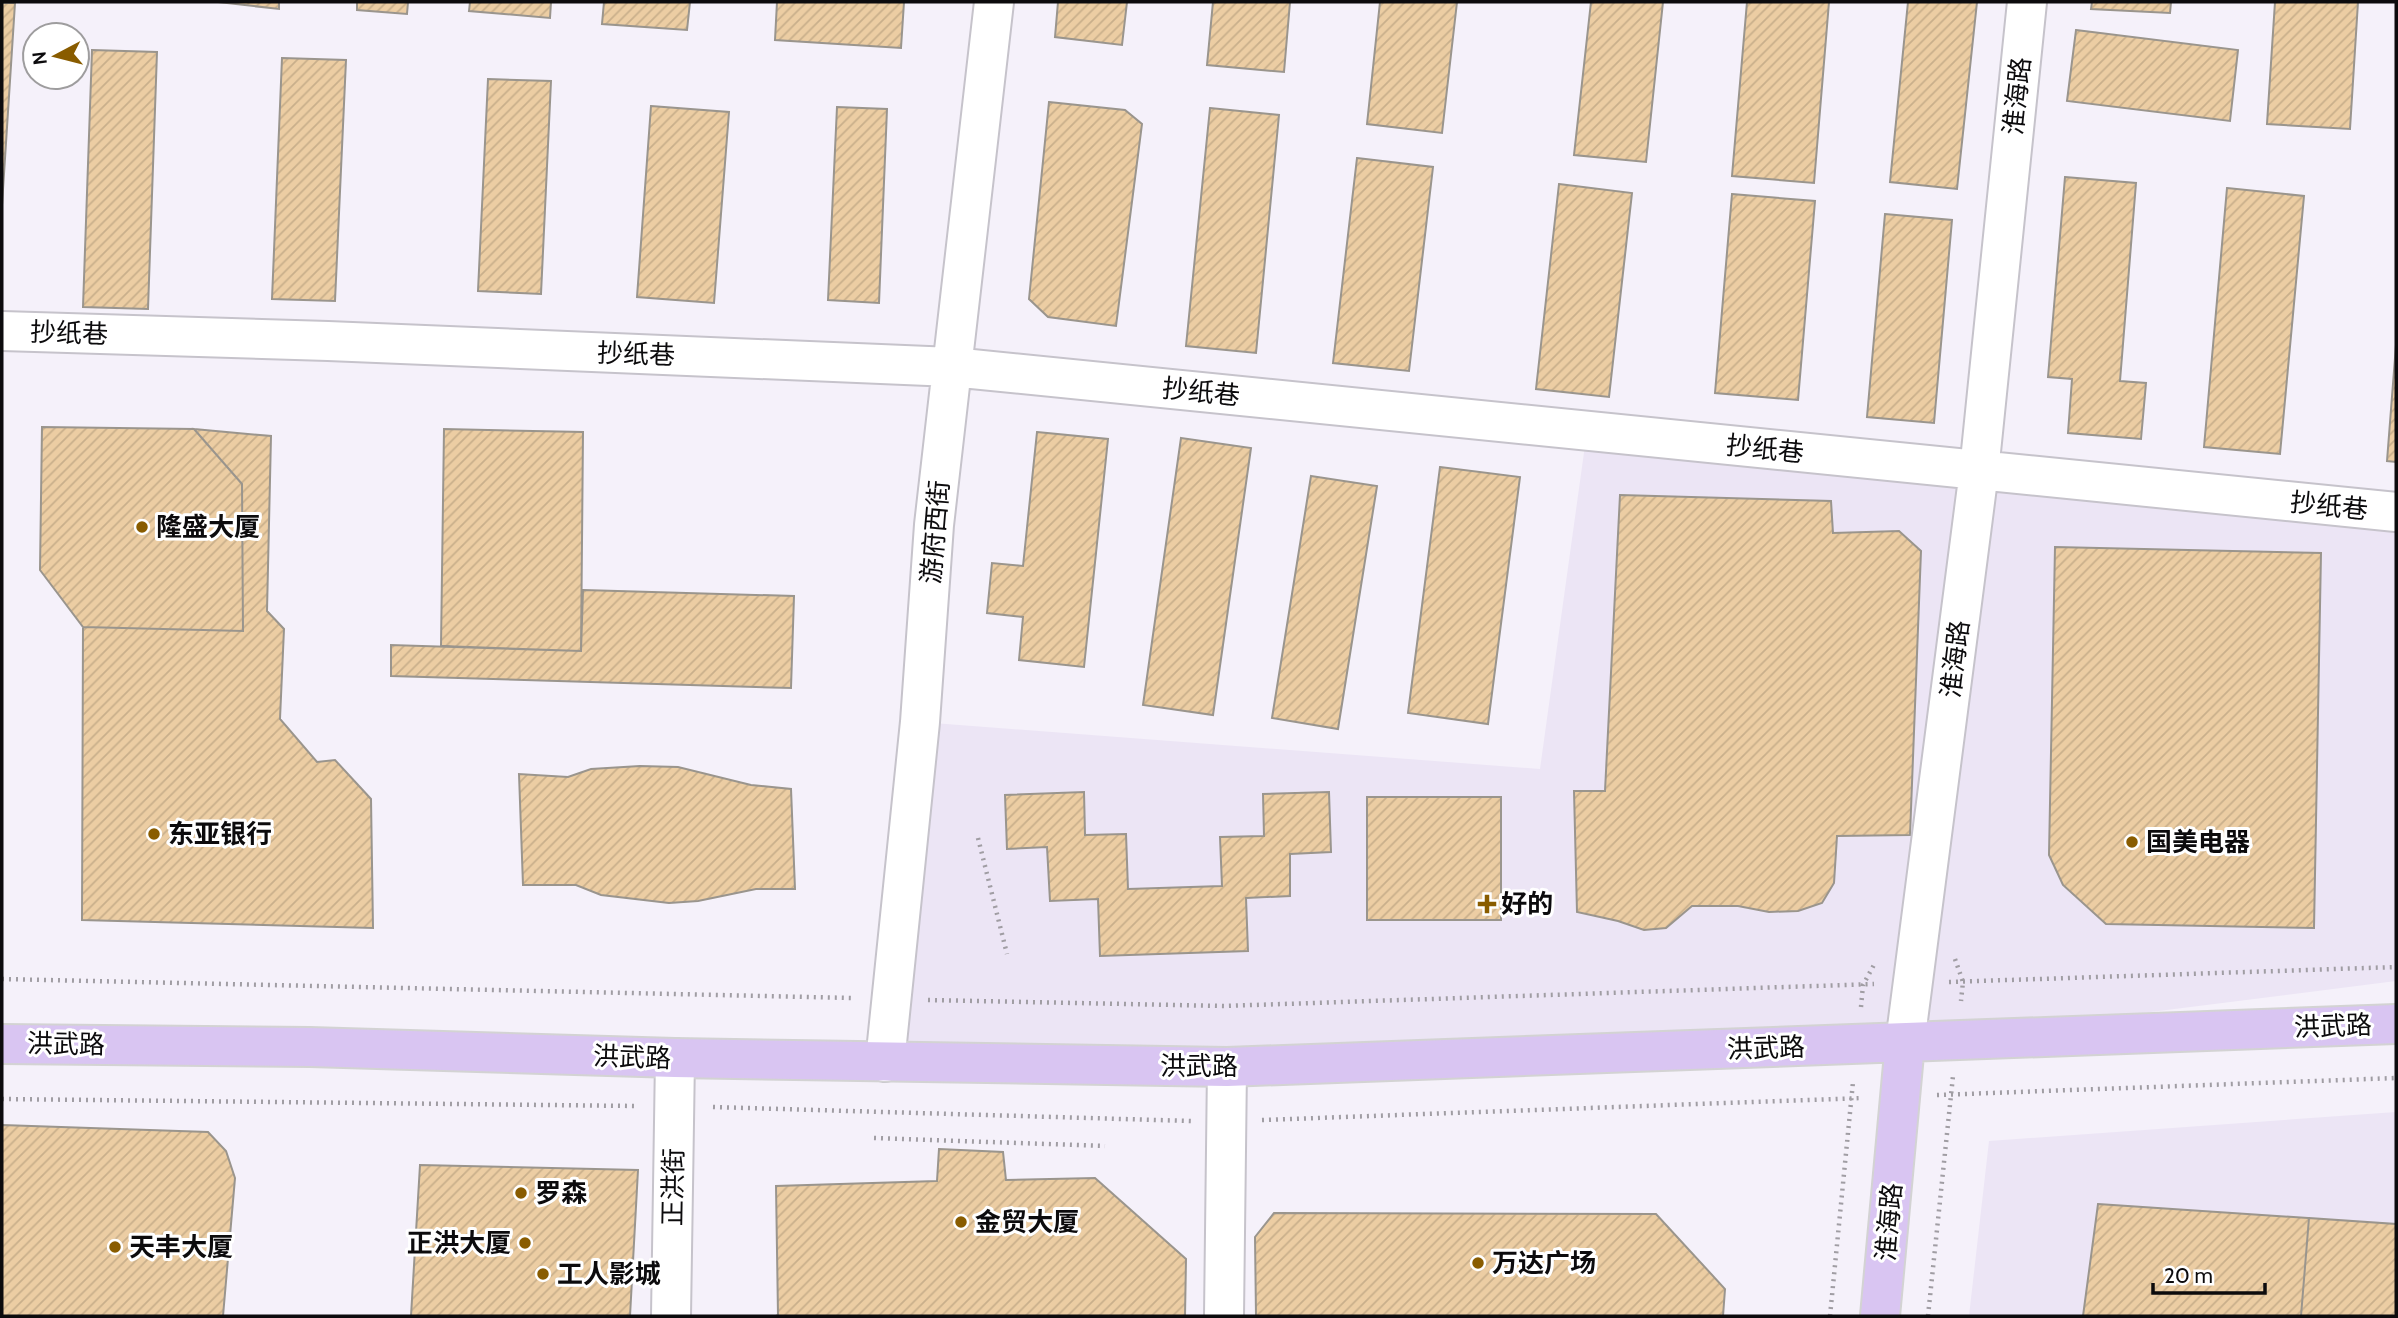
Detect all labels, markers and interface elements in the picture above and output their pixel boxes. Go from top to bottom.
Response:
north arrow [21,21,91,91]
text: N [27,50,52,66]
street label: 淮海路 [1997,56,2037,136]
street label: 抄纸巷 [29,316,109,350]
street label: 抄纸巷 [596,337,676,371]
street label: 抄纸巷 [1161,372,1241,412]
street label: 抄纸巷 [1725,429,1805,469]
street label: 游府西街 [915,479,955,585]
street label: 抄纸巷 [2289,486,2369,526]
place label: 隆盛大厦 [156,511,260,543]
marker: 隆盛大厦 [134,519,150,535]
street label: 淮海路 [1934,618,1976,700]
place label: 东亚银行 [168,818,272,850]
marker: 东亚银行 [146,826,162,842]
place label: 国美电器 [2146,826,2250,858]
marker: 国美电器 [2124,834,2140,850]
place label: 好的 [1501,888,1553,920]
marker: 好的 [1479,896,1495,912]
street label: 洪武路 [2293,1009,2373,1043]
street label: 洪武路 [27,1027,105,1061]
street label: 洪武路 [1726,1031,1806,1065]
street label: 洪武路 [592,1040,672,1074]
street label: 洪武路 [1160,1050,1238,1082]
street label: 正洪街 [656,1148,690,1226]
place label: 罗森 [535,1177,587,1209]
street label: 淮海路 [1870,1182,1908,1262]
marker: 罗森 [513,1185,529,1201]
place label: 金贸大厦 [975,1206,1079,1238]
marker: 金贸大厦 [953,1214,969,1230]
place label: 正洪大厦 [407,1227,511,1259]
place label: 天丰大厦 [129,1231,233,1263]
marker: 正洪大厦 [517,1235,533,1251]
marker: 天丰大厦 [107,1239,123,1255]
place label: 万达广场 [1492,1247,1596,1279]
scale bar [2153,1252,2265,1296]
marker: 万达广场 [1470,1255,1486,1271]
place label: 工人影城 [557,1258,661,1290]
text: 20 m [2164,1263,2213,1288]
marker: 工人影城 [535,1266,551,1282]

